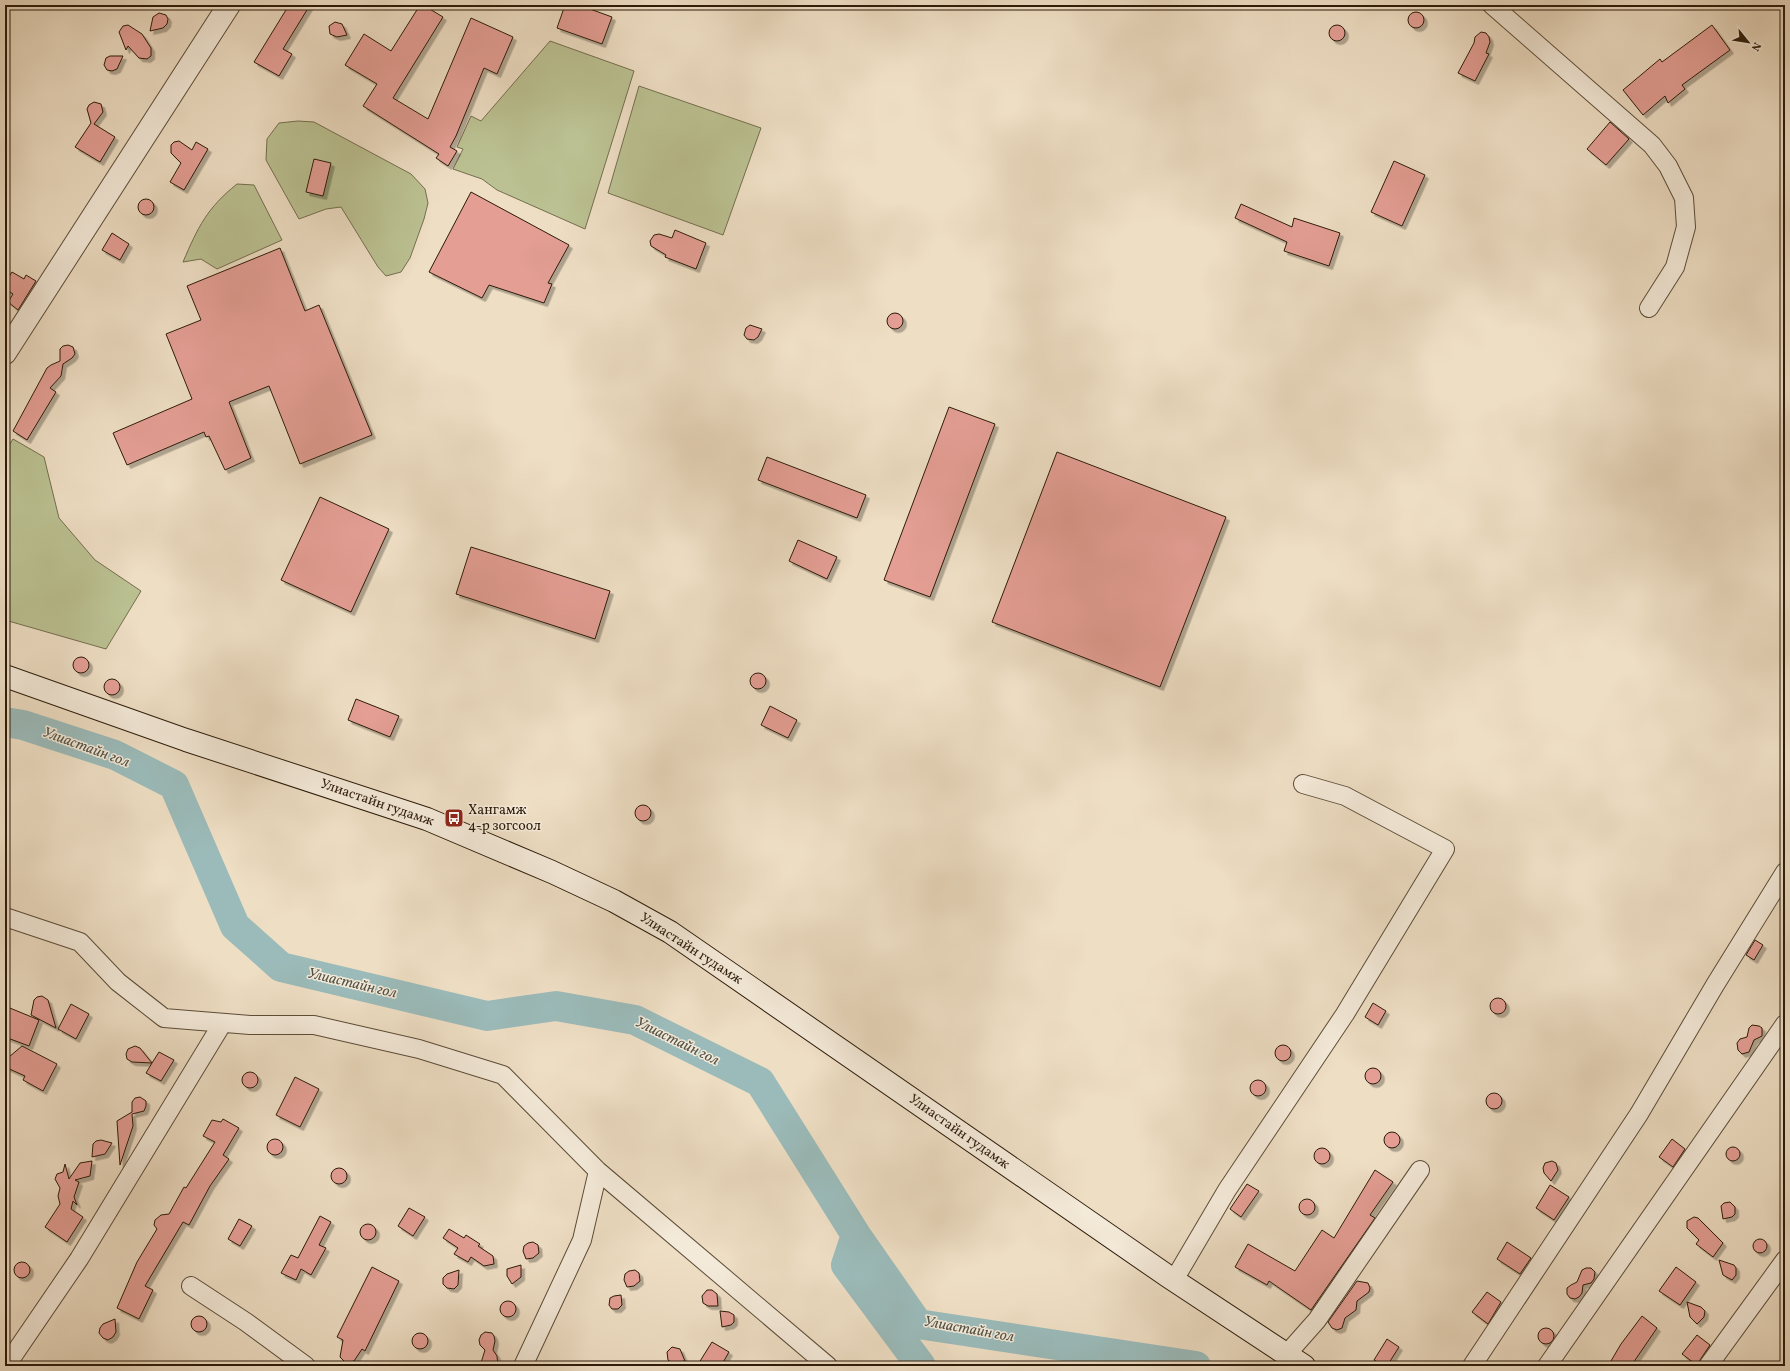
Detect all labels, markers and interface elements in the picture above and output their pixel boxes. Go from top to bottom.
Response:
north arrow [1728,22,1768,62]
text: N [1747,39,1764,53]
water label: Улиастайн гол [40,723,132,773]
street label: Улиастайн гудамж [317,775,437,831]
place label: Хангамж 4-р зогсоол [468,801,541,836]
bus stop icon: Хангамж 4-р зогсоол [443,807,465,829]
street label: Улиастайн гудамж [636,909,746,989]
water label: Улиастайн гол [305,964,399,1004]
water label: Улиастайн гол [632,1013,722,1071]
street label: Улиастайн гудамж [905,1090,1013,1174]
water label: Улиастайн гол [922,1312,1016,1348]

